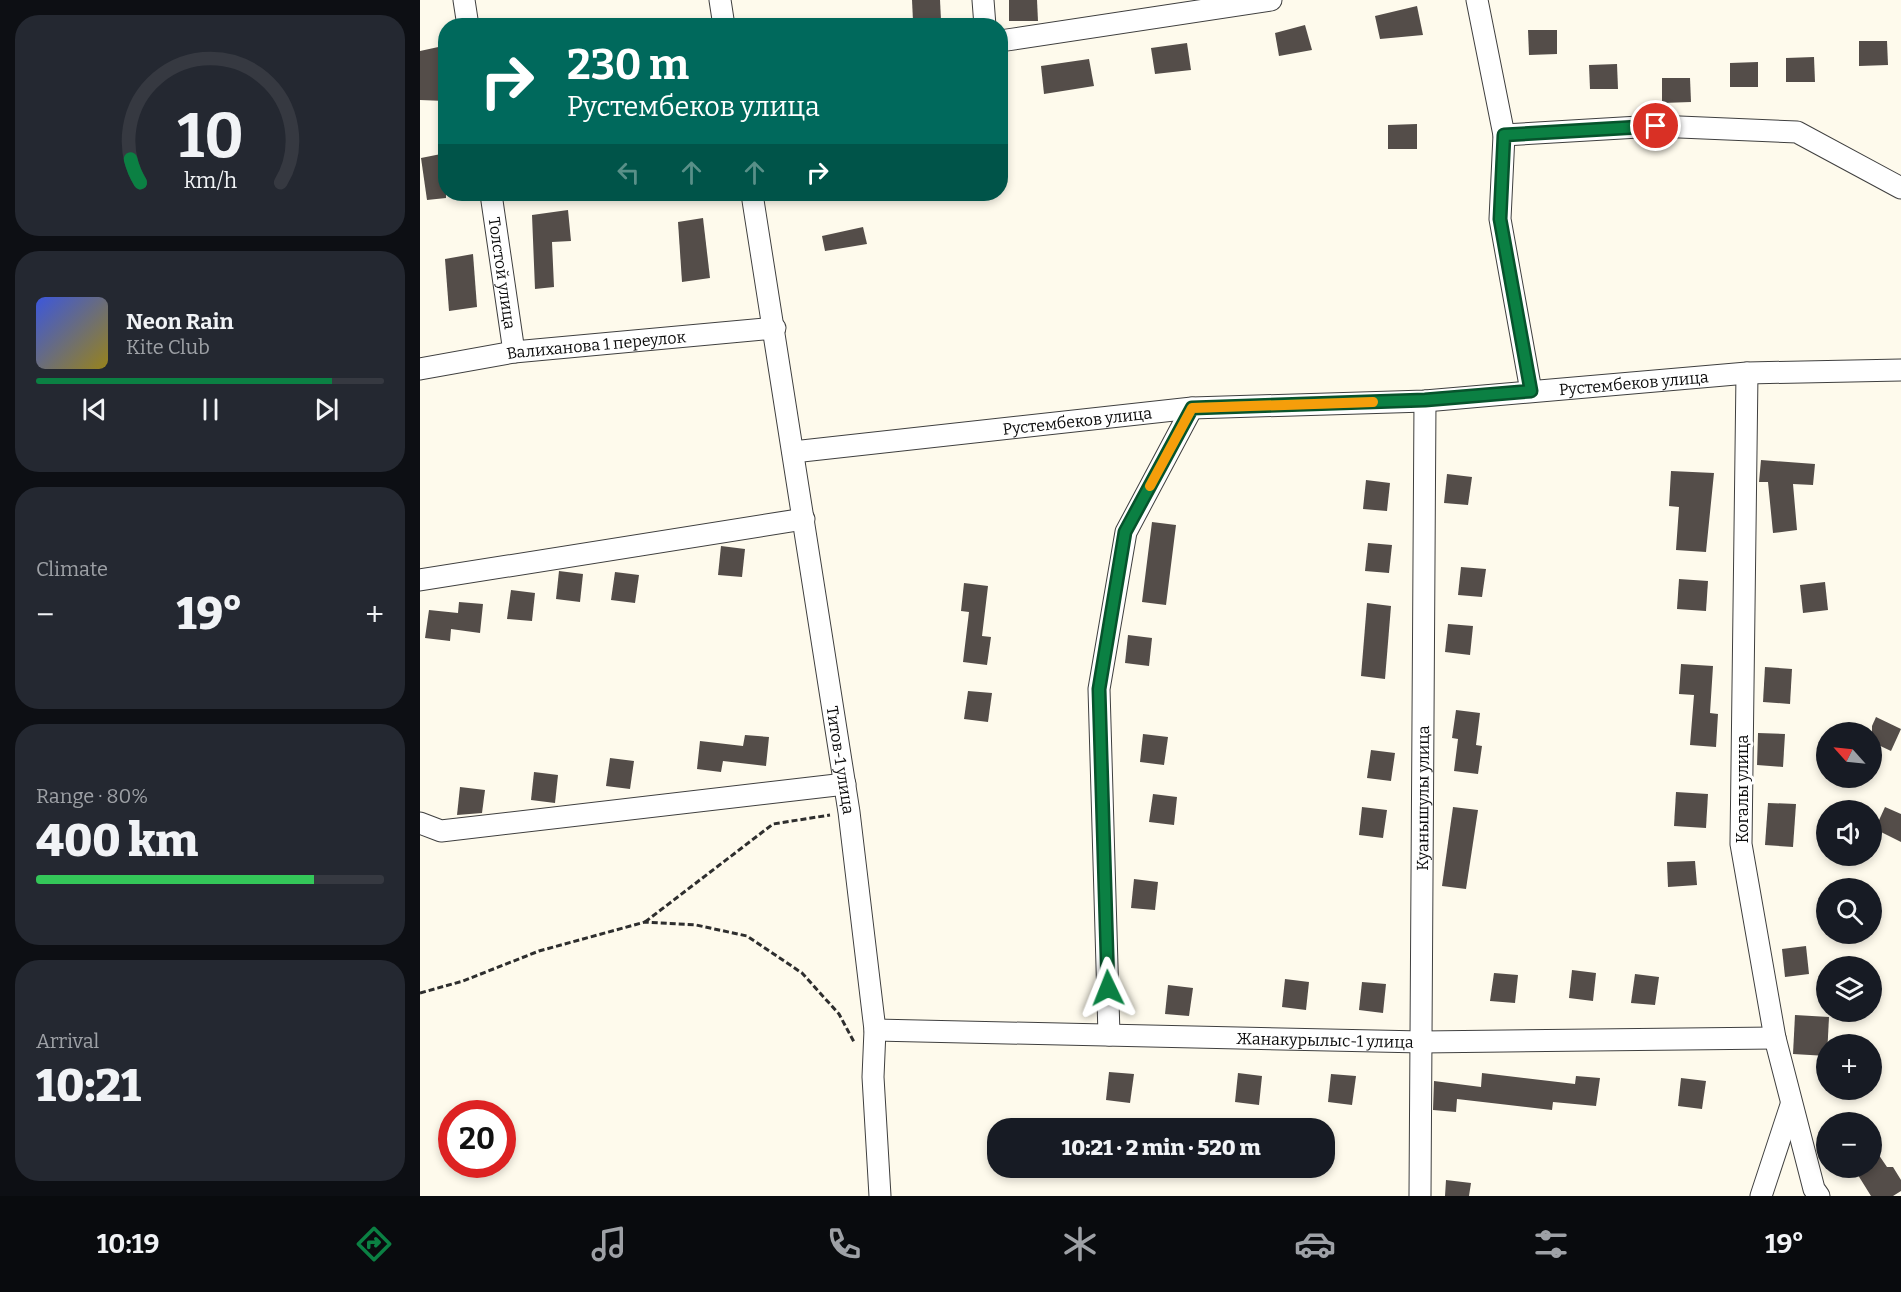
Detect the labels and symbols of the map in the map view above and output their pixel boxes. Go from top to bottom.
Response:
pin [1630,100,1681,151]
street label: Толстой улица [485,216,520,331]
street label: Валиханова 1 переулок [505,327,687,363]
street label: Рустембеков улица [1558,367,1709,399]
street label: Рустембеков улица [1002,403,1153,438]
street label: Титов-1 улица [823,705,859,816]
north arrow [1816,722,1882,788]
street label: Куанышулы улица [1413,725,1432,871]
street label: Когалы улица [1733,734,1752,843]
position arrow [1076,956,1140,1020]
street label: Жанакурылыс-1 улица [1236,1028,1414,1051]
speed limit sign: 20 [438,1100,516,1178]

